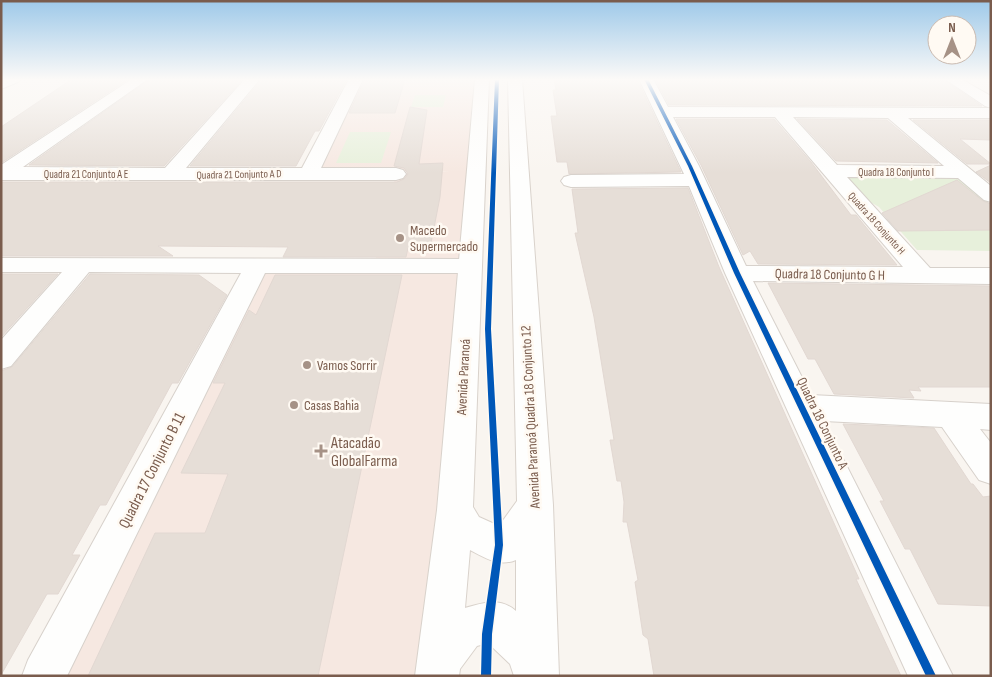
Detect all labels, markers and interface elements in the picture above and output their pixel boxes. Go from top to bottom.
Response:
north arrow [927,15,977,65]
text: N [948,19,956,36]
street label: Quadra 18 Conjunto I [858,166,934,179]
street label: Quadra 21 Conjunto A D [196,167,282,182]
street label: Quadra 21 Conjunto A E [44,168,128,181]
street label: Quadra 18 Conjunto H [845,190,908,257]
place label: Macedo Supermercado [410,222,478,255]
marker: Macedo Supermercado [394,232,406,244]
street label: Quadra 18 Conjunto G H [775,265,885,284]
street label: Avenida Paranoá Quadra 18 Conjunto 12 [517,325,544,510]
street label: Avenida Paranoá [453,338,474,417]
place label: Vamos Sorrir [317,357,377,374]
marker: Vamos Sorrir [301,359,313,371]
street label: Quadra 18 Conjunto A [793,375,852,473]
place label: Casas Bahia [304,397,359,414]
marker: Casas Bahia [288,399,300,411]
street label: Quadra 17 Conjunto B 11 [115,409,190,532]
place label: Atacadão GlobalFarma [330,434,397,471]
marker: Atacadão GlobalFarma [315,445,327,457]

